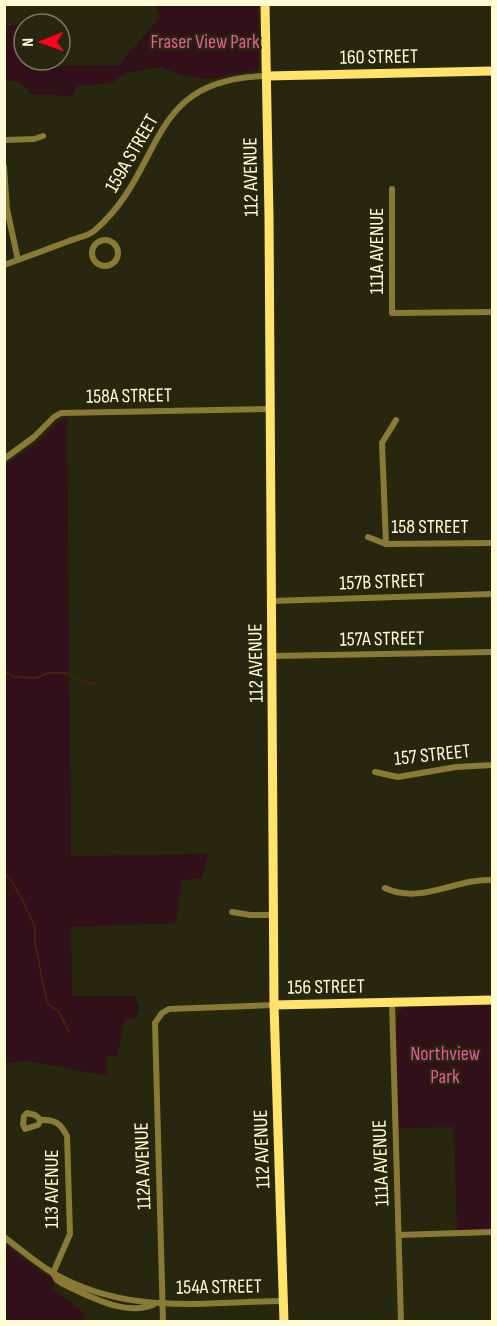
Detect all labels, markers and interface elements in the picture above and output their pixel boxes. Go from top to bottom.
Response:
north arrow [12,12,72,72]
park label: Fraser View Park [150,30,260,54]
text: N [19,38,38,47]
street label: 160 STREET [340,44,418,70]
street label: 159A STREET [100,110,164,197]
street label: 112 AVENUE [238,137,264,217]
street label: 111A AVENUE [365,208,389,294]
street label: 158A STREET [86,383,172,409]
street label: 158 STREET [391,515,469,539]
street label: 157B STREET [339,569,425,595]
street label: 112 AVENUE [243,623,269,703]
street label: 157A STREET [339,626,425,652]
street label: 157 STREET [393,739,471,771]
street label: 156 STREET [287,974,365,1000]
park label: Northview Park [410,1042,480,1089]
street label: 112 AVENUE [249,1109,275,1189]
street label: 111A AVENUE [367,1119,395,1207]
street label: 112A AVENUE [129,1122,157,1210]
street label: 113 AVENUE [40,1149,64,1229]
street label: 154A STREET [176,1274,262,1300]

